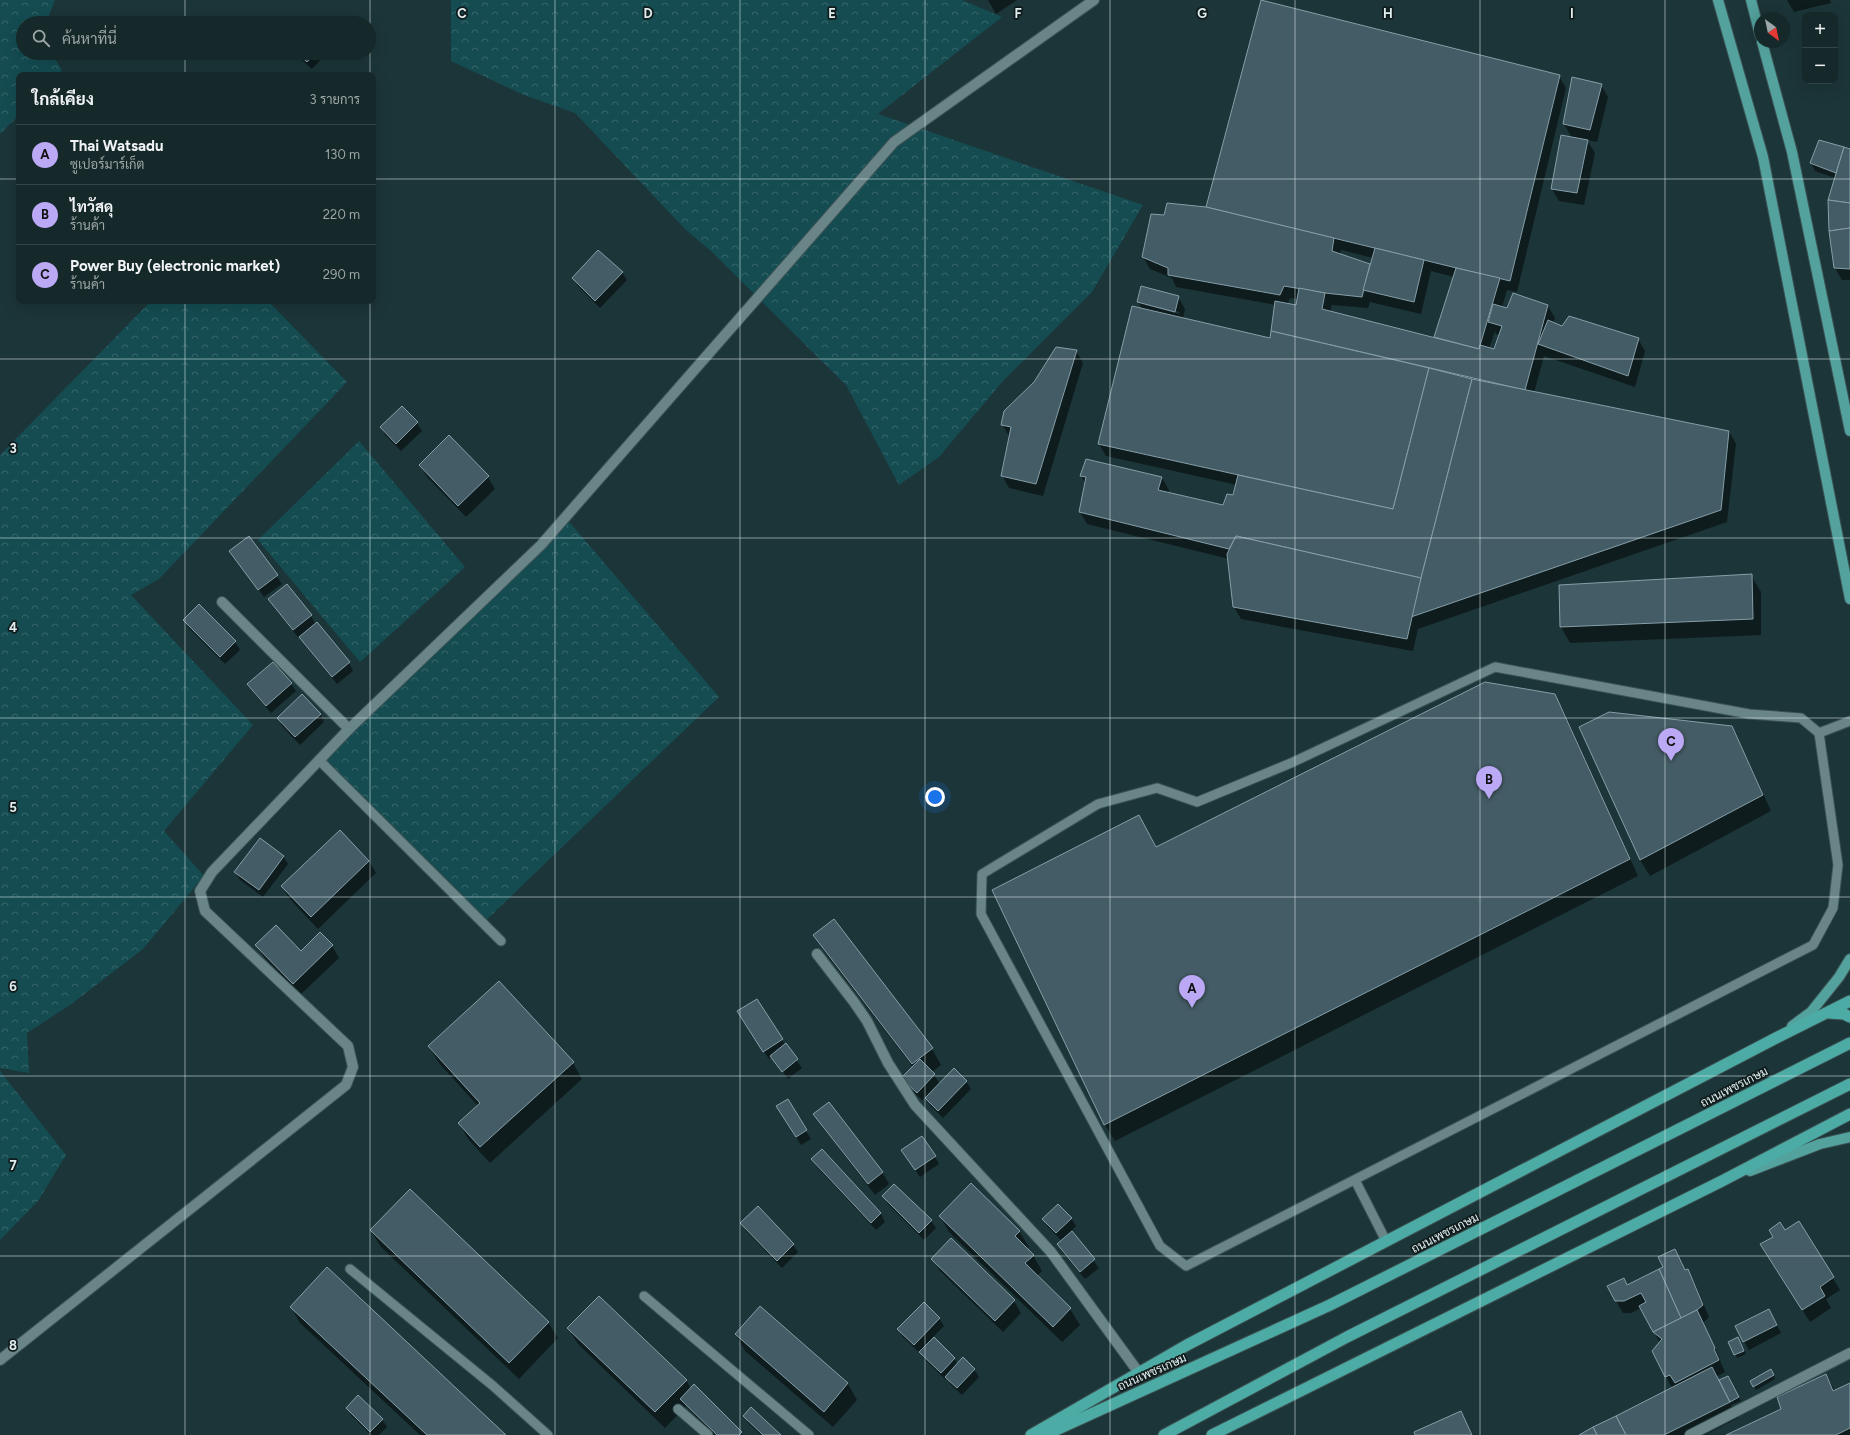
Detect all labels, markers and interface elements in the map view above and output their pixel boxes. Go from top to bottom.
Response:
text: C [457,6,467,21]
text: D [643,6,653,21]
text: E [828,6,836,21]
text: F [1014,6,1022,21]
text: G [1197,6,1207,21]
text: H [1383,6,1393,21]
text: I [1570,6,1574,21]
north arrow [1754,12,1790,48]
map controls [1802,12,1838,84]
button: + [1802,12,1838,48]
search box [16,16,376,60]
icon: search [30,27,52,49]
text: ค้นหาที่นี่ [62,30,117,48]
button: − [1802,48,1838,84]
text: ใกล้เคียง [32,89,94,109]
text: 3 รายการ [310,92,360,107]
text: Thai Watsadu [70,137,163,155]
text: A [40,147,50,162]
text: 130 m [325,147,360,162]
text: ซูเปอร์มาร์เก็ต [70,157,144,172]
text: ไทวัสดุ [70,198,113,216]
text: B [41,207,49,222]
text: 220 m [323,207,360,222]
text: ร้านค้า [70,218,105,233]
text: Power Buy (electronic market) [70,257,280,275]
text: C [40,267,50,282]
text: 290 m [323,267,360,282]
text: ร้านค้า [70,277,105,292]
text: 3 [9,441,17,456]
text: 4 [9,620,17,635]
pin: C [1658,728,1684,761]
pin: B [1476,766,1502,799]
your location [925,787,945,807]
text: 5 [9,800,17,815]
pin: A [1179,975,1205,1008]
text: 6 [9,979,17,994]
street label: ถนนเพชรเกษม [1698,1064,1770,1110]
text: 7 [9,1158,17,1173]
street label: ถนนเพชรเกษม [1409,1210,1481,1256]
text: 8 [9,1338,17,1353]
street label: ถนนเพชรเกษม [1115,1351,1189,1393]

